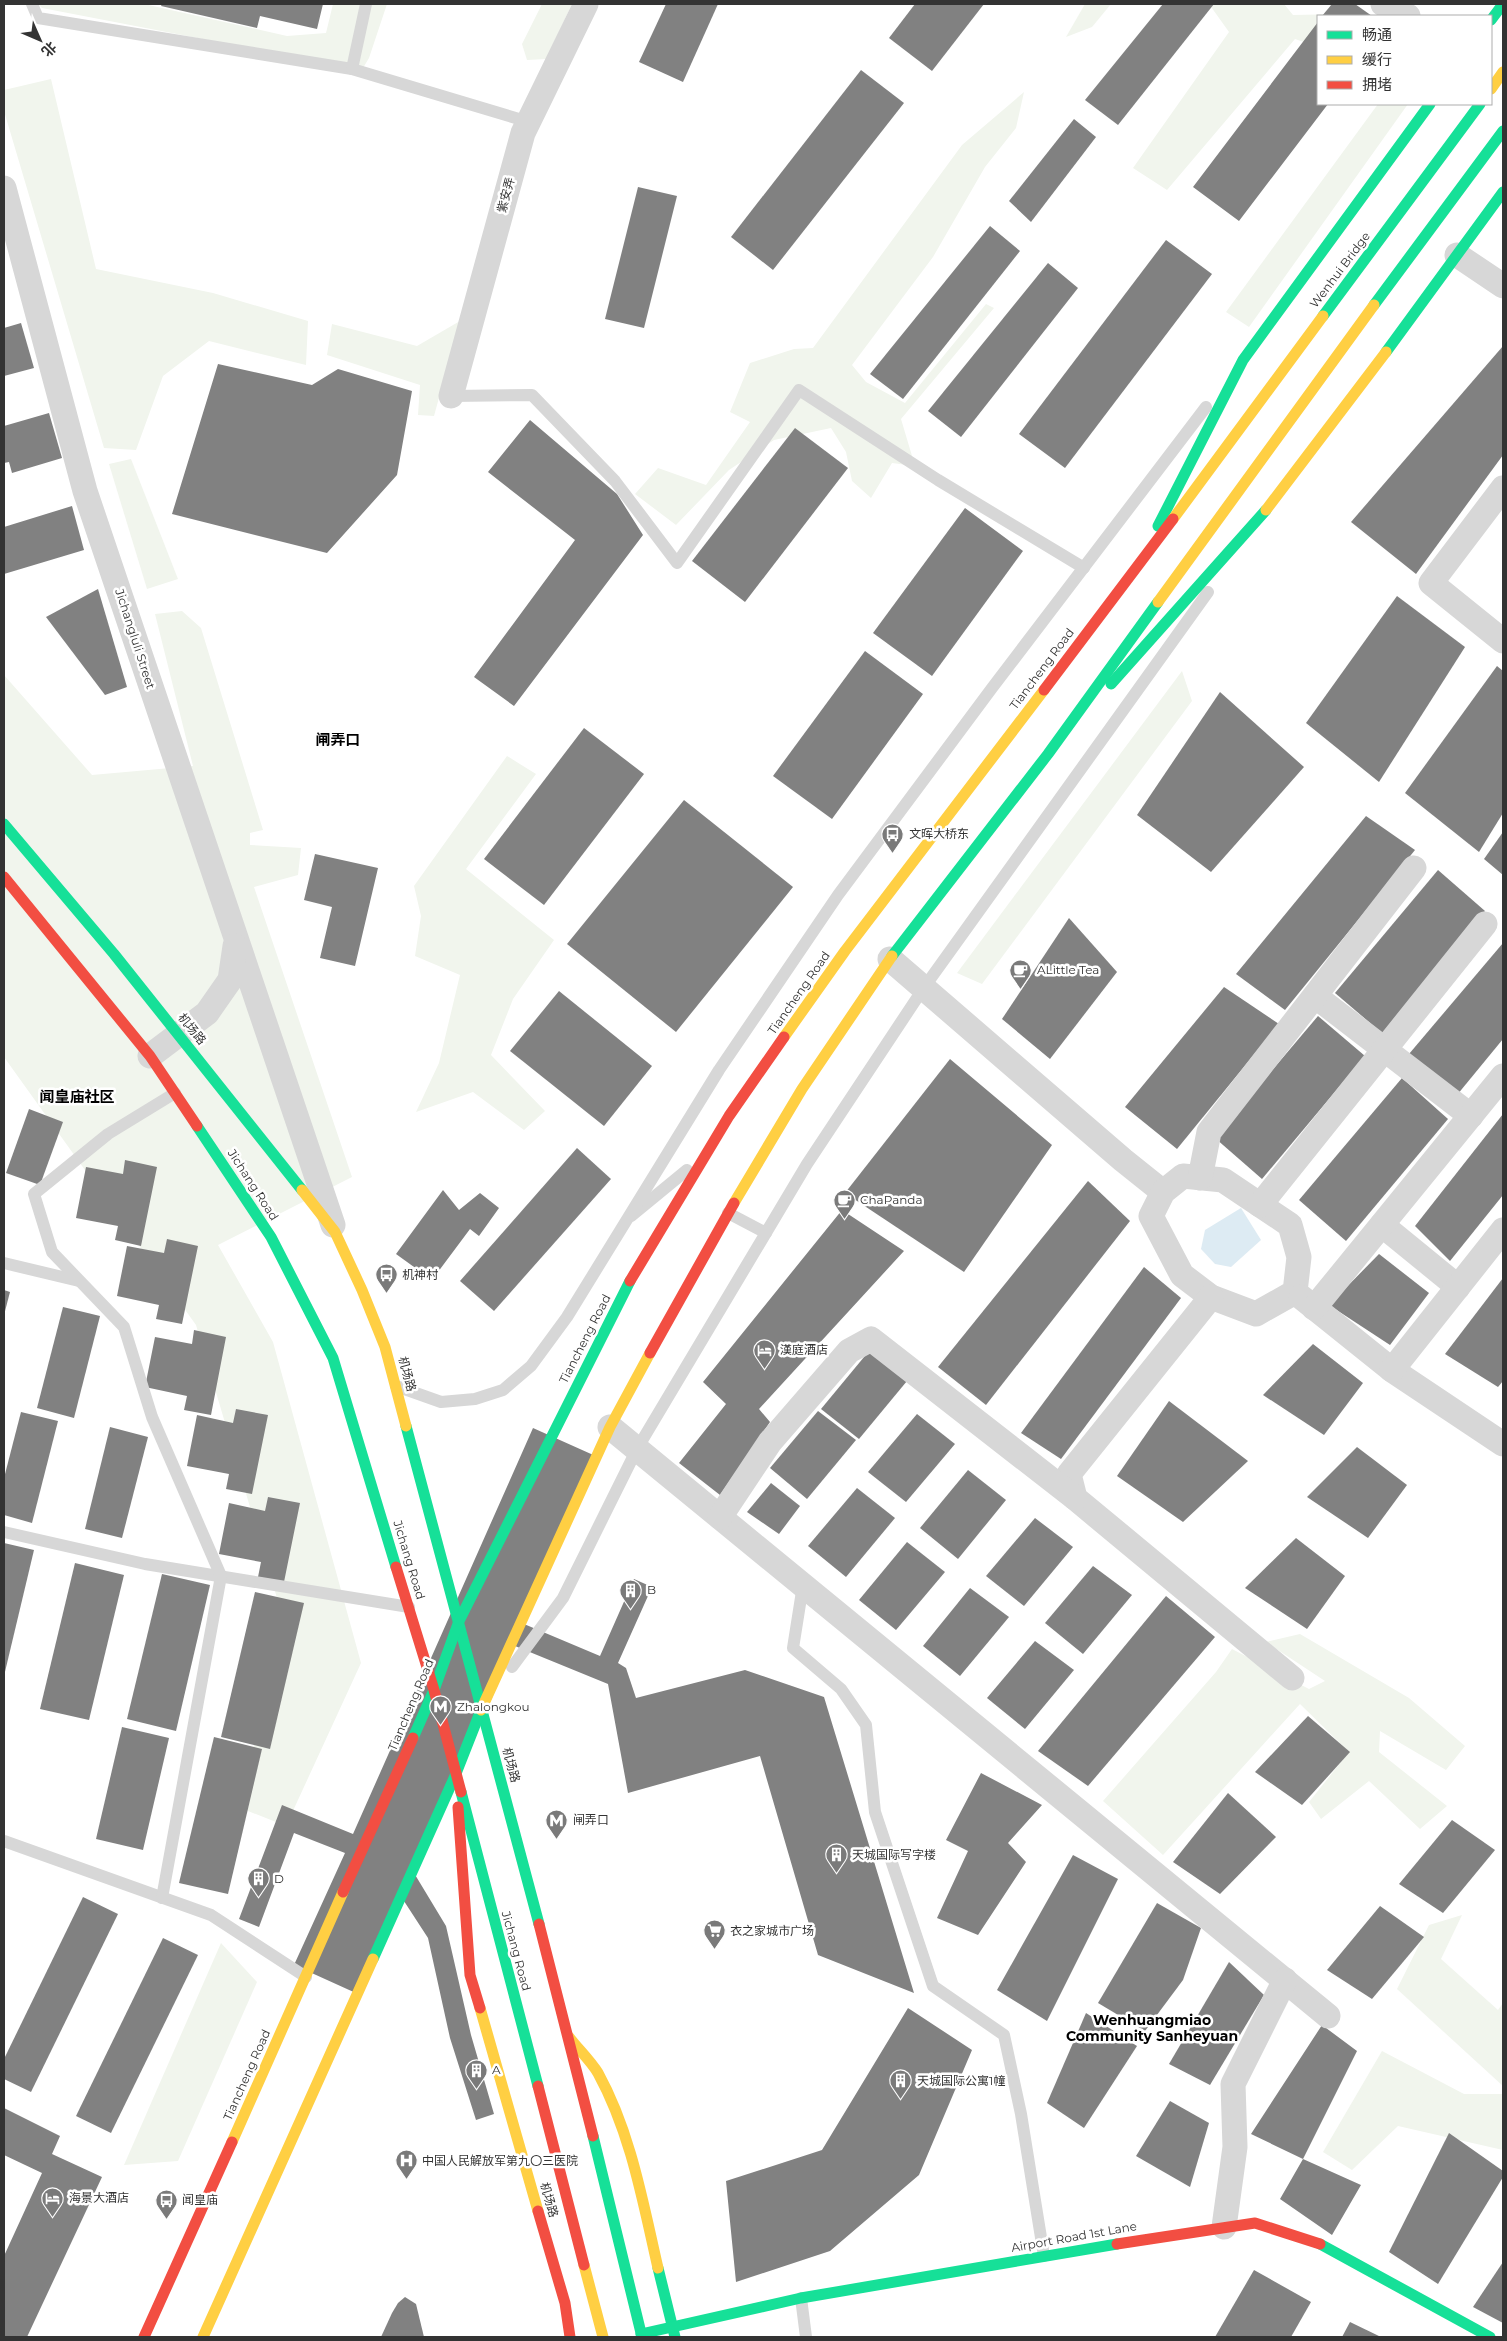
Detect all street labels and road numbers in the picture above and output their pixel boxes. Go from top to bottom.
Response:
street label: 紫安弄 [494,176,517,214]
street label: Wenhui Bridge [1306,229,1373,311]
street label: Jichangluli Street [112,586,159,691]
street label: Tiancheng Road [1006,625,1077,712]
street label: Tiancheng Road [764,948,833,1037]
street label: 机场路 [175,1010,210,1047]
street label: Jichang Road [224,1145,282,1223]
street label: Tiancheng Road [556,1292,614,1386]
street label: 机场路 [396,1355,419,1393]
street label: Jichang Road [390,1518,429,1601]
street label: Tiancheng Road [384,1657,437,1753]
street label: 机场路 [500,1746,523,1784]
street label: Jichang Road [498,1908,534,1992]
street label: Tiancheng Road [220,2027,273,2123]
street label: 机场路 [537,2180,562,2219]
street label: Airport Road 1st Lane [1010,2218,1138,2255]

